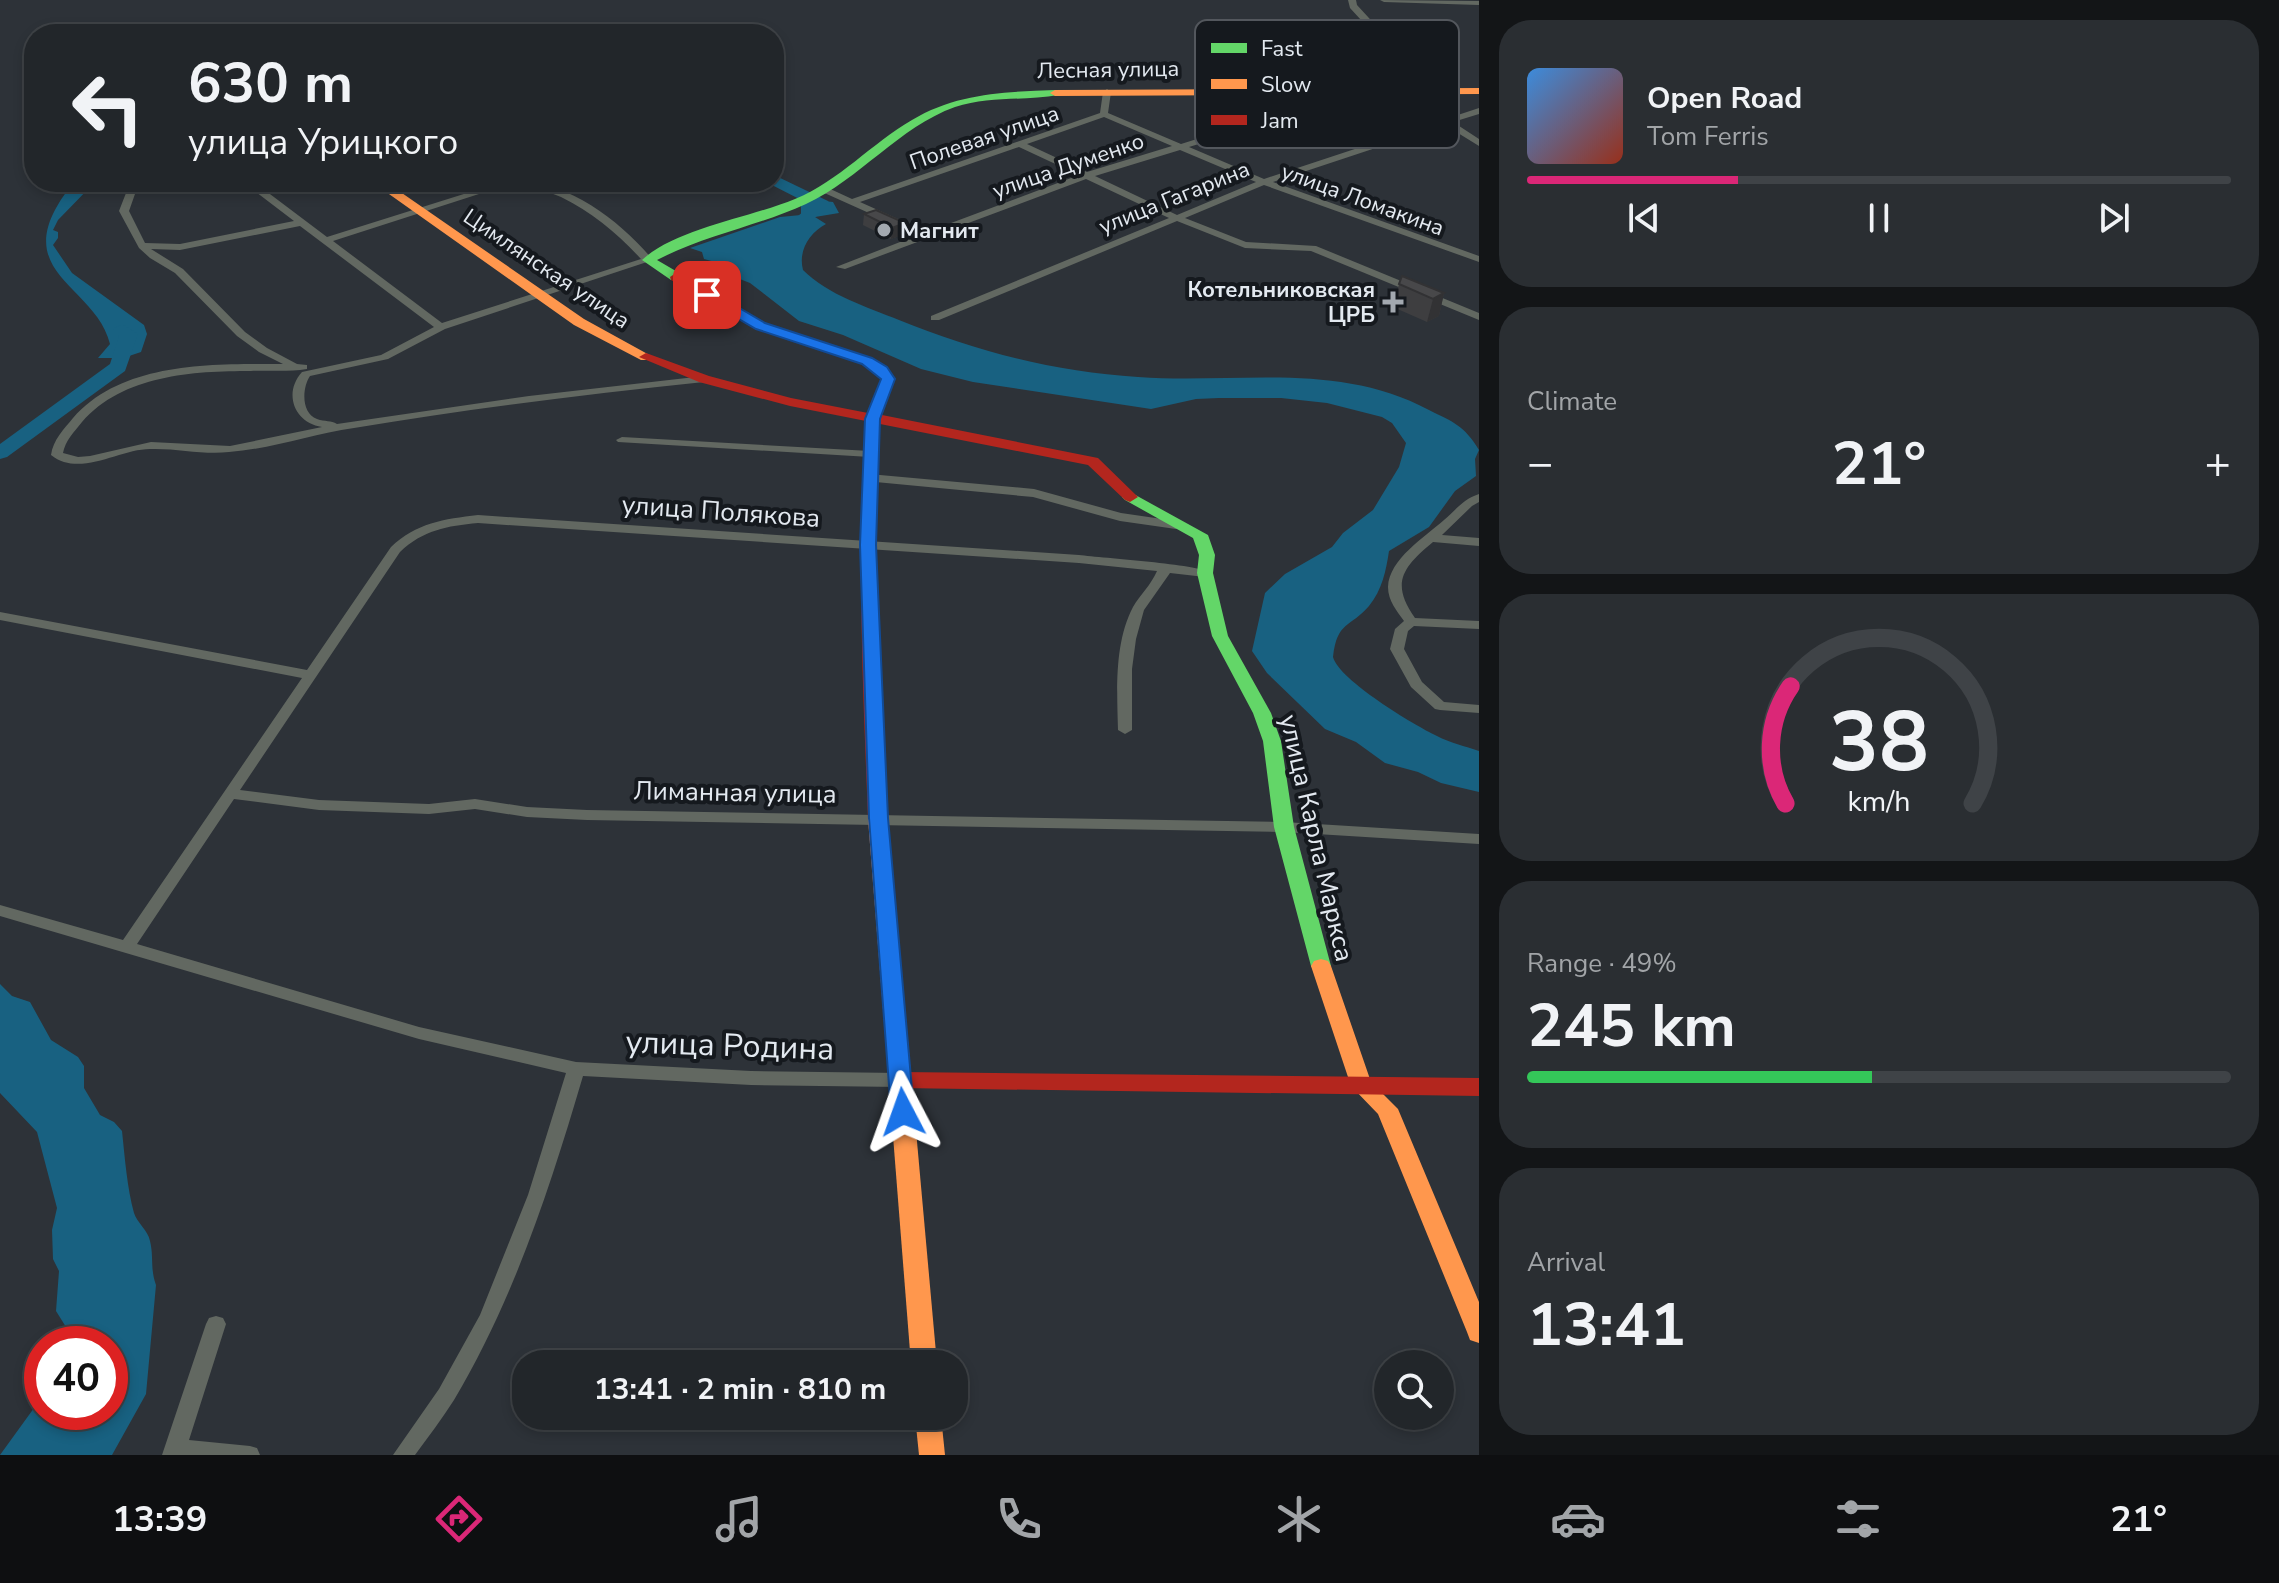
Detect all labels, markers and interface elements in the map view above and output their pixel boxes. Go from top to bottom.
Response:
legend [1195,20,1459,148]
text: Fast [1261,34,1303,64]
text: 630 m [188,45,353,122]
street label: Лесная улица [1037,54,1179,86]
icon: left [56,56,160,160]
text: Slow [1261,70,1312,100]
text: Open Road [1647,78,1802,119]
street label: Полевая улица [906,98,1063,178]
text: Jam [1260,106,1299,136]
text: улица Урицкого [188,118,458,167]
text: Tom Ferris [1647,119,1769,154]
street label: улица Думенко [988,126,1148,206]
street label: улица Гагарина [1095,154,1254,242]
street label: улица Ломакина [1277,157,1448,243]
icon: previous [1622,196,1666,240]
icon: pause [1857,196,1901,240]
icon: next [2092,196,2136,240]
street label: Цимлянская улица [457,202,636,336]
place label: Магнит [900,216,979,246]
marker: Магнит [875,221,893,239]
pin [673,261,741,329]
icon: arrive [685,273,729,317]
place label: Котельниковская ЦРБ [1187,275,1375,330]
marker: Котельниковская ЦРБ [1382,291,1404,313]
text: Climate [1527,384,1617,419]
text: 21° [1832,423,1926,505]
text: − [1527,434,1553,494]
text: + [2205,434,2231,494]
street label: улица Полякова [621,487,821,536]
text: 38 [1829,685,1929,798]
street label: улица Карла Маркса [1271,711,1362,965]
street label: Лиманная улица [633,773,837,812]
text: km/h [1848,782,1910,821]
text: Range · 49% [1527,946,1677,981]
text: 245 km [1527,985,1736,1067]
street label: улица Родина [625,1020,835,1071]
position arrow [861,1070,945,1154]
text: Arrival [1527,1245,1605,1280]
text: 13:41 [1527,1284,1686,1366]
speed limit sign: 40 [24,1326,128,1430]
map controls [1374,1350,1454,1430]
button: search [1374,1350,1454,1430]
text: 13:41 · 2 min · 810 m [594,1369,886,1410]
icon: directions [431,1491,487,1547]
icon: music [711,1491,767,1547]
icon: phone [991,1491,1047,1547]
icon: climate [1271,1491,1327,1547]
icon: car [1550,1491,1606,1547]
icon: filters [1830,1491,1886,1547]
text: 13:39 [112,1495,207,1544]
text: 21° [2110,1495,2167,1544]

